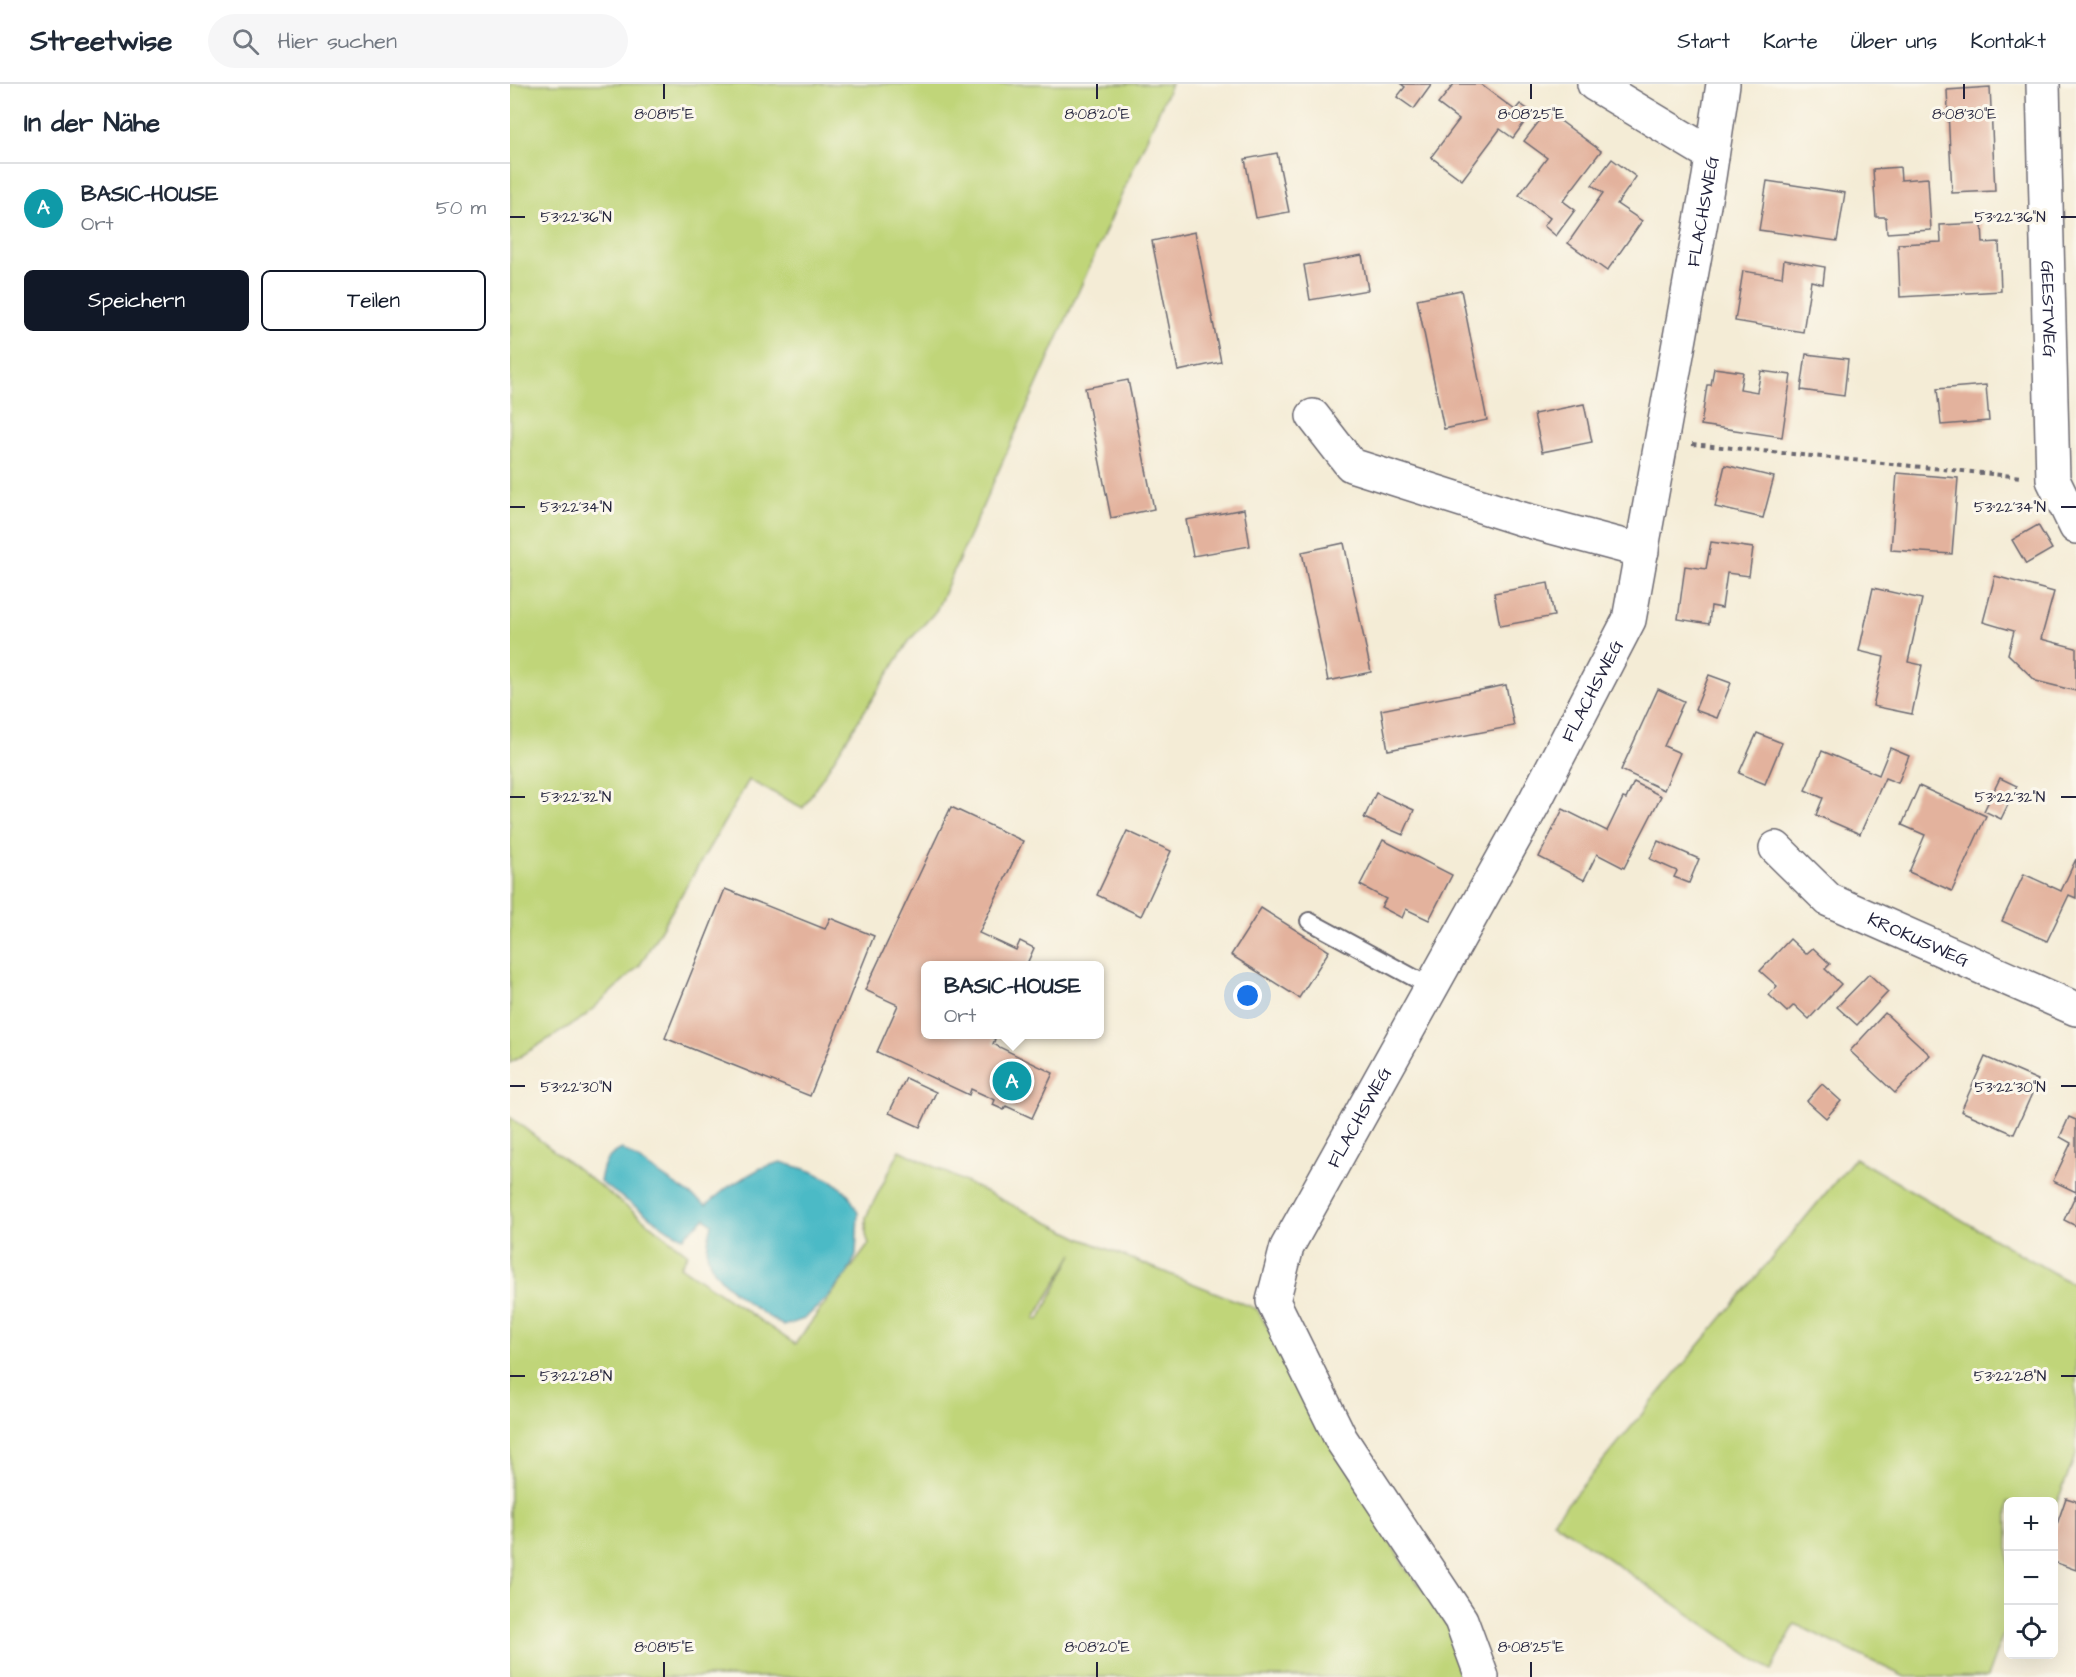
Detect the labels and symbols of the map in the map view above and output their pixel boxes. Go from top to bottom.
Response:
text: 8°08'15"E [634,104,694,125]
text: 8°08'20"E [1064,104,1130,125]
text: 8°08'25"E [1498,104,1564,125]
text: 8°08'30"E [1932,104,1996,125]
street label: FLACHSWEG [1681,154,1725,269]
text: 53°22'36"N [540,207,612,228]
text: 53°22'36"N [1974,207,2046,228]
street label: GEESTWEG [2035,260,2062,358]
text: 53°22'34"N [540,497,612,518]
text: 53°22'34"N [1974,497,2046,518]
street label: FLACHSWEG [1555,635,1629,746]
text: 53°22'32"N [541,787,611,808]
text: 53°22'32"N [1975,787,2045,808]
street label: KROKUSWEG [1864,906,1974,973]
your location [1233,981,1262,1010]
pin: A [992,1058,1032,1104]
street label: FLACHSWEG [1321,1062,1397,1172]
text: 53°22'30"N [540,1077,612,1098]
text: 53°22'30"N [1974,1077,2046,1098]
text: 53°22'28"N [540,1366,612,1387]
text: 53°22'28"N [1974,1366,2046,1387]
text: 8°08'15"E [634,1637,694,1658]
text: 8°08'20"E [1064,1637,1130,1658]
text: 8°08'25"E [1498,1637,1564,1658]

